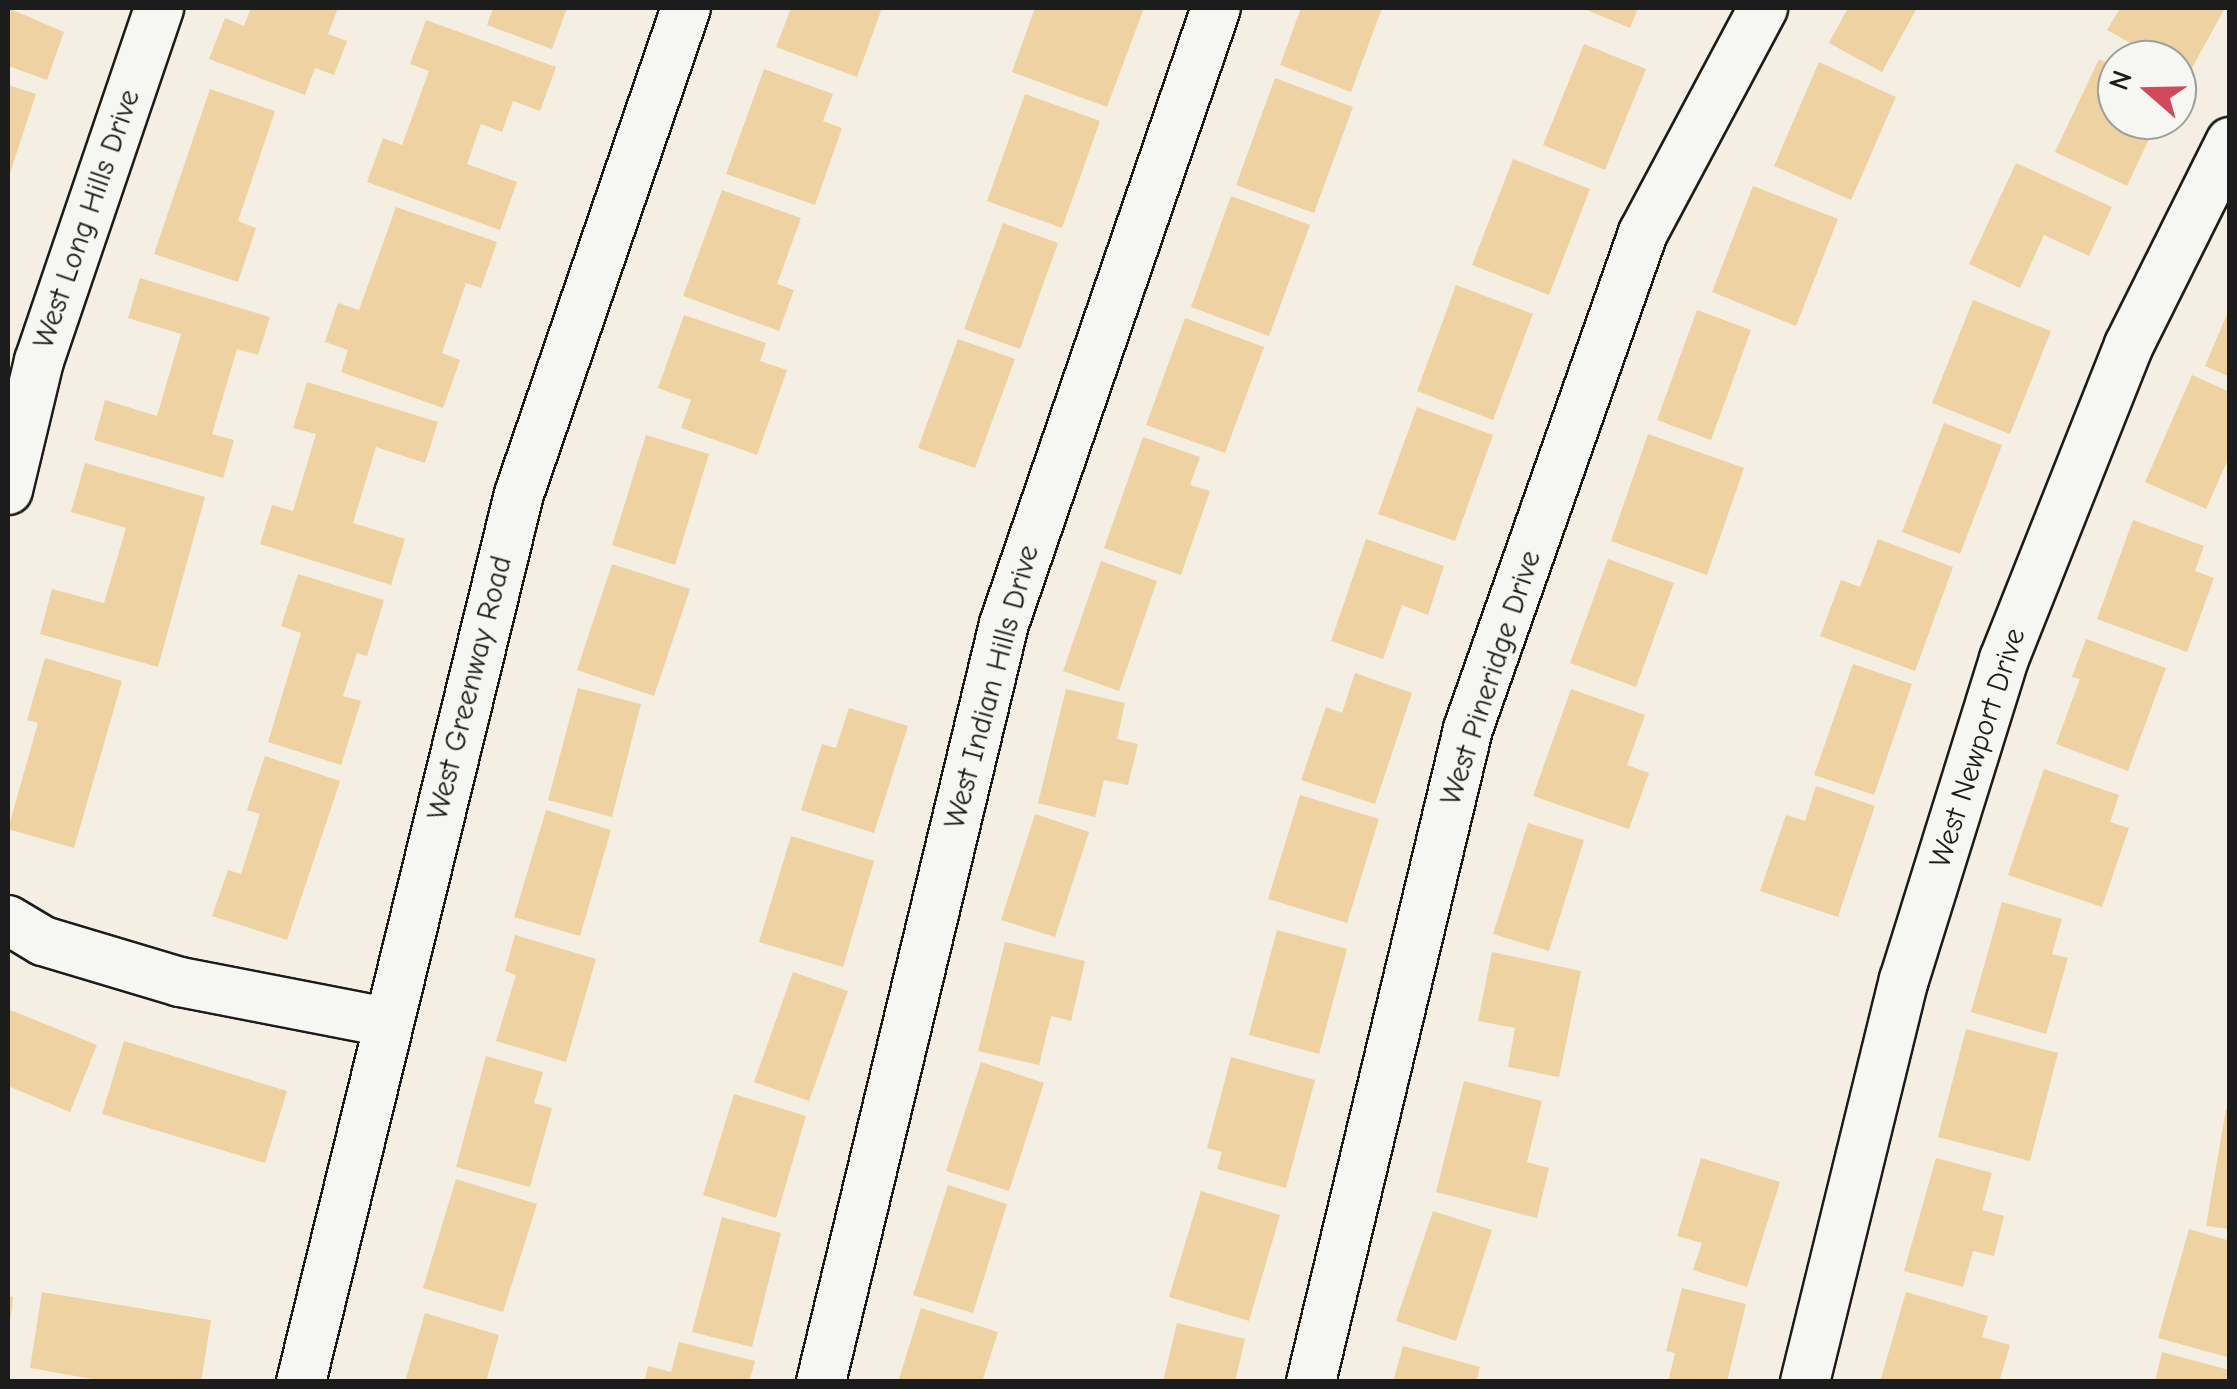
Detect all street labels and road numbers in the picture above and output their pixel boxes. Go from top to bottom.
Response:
street label: West Long Hills Drive [26,85,148,353]
street label: West Indian Hills Drive [937,541,1047,833]
street label: West Pineridge Drive [1433,546,1549,810]
street label: West Greenway Road [420,552,520,824]
street label: West Newport Drive [1922,624,2034,872]

